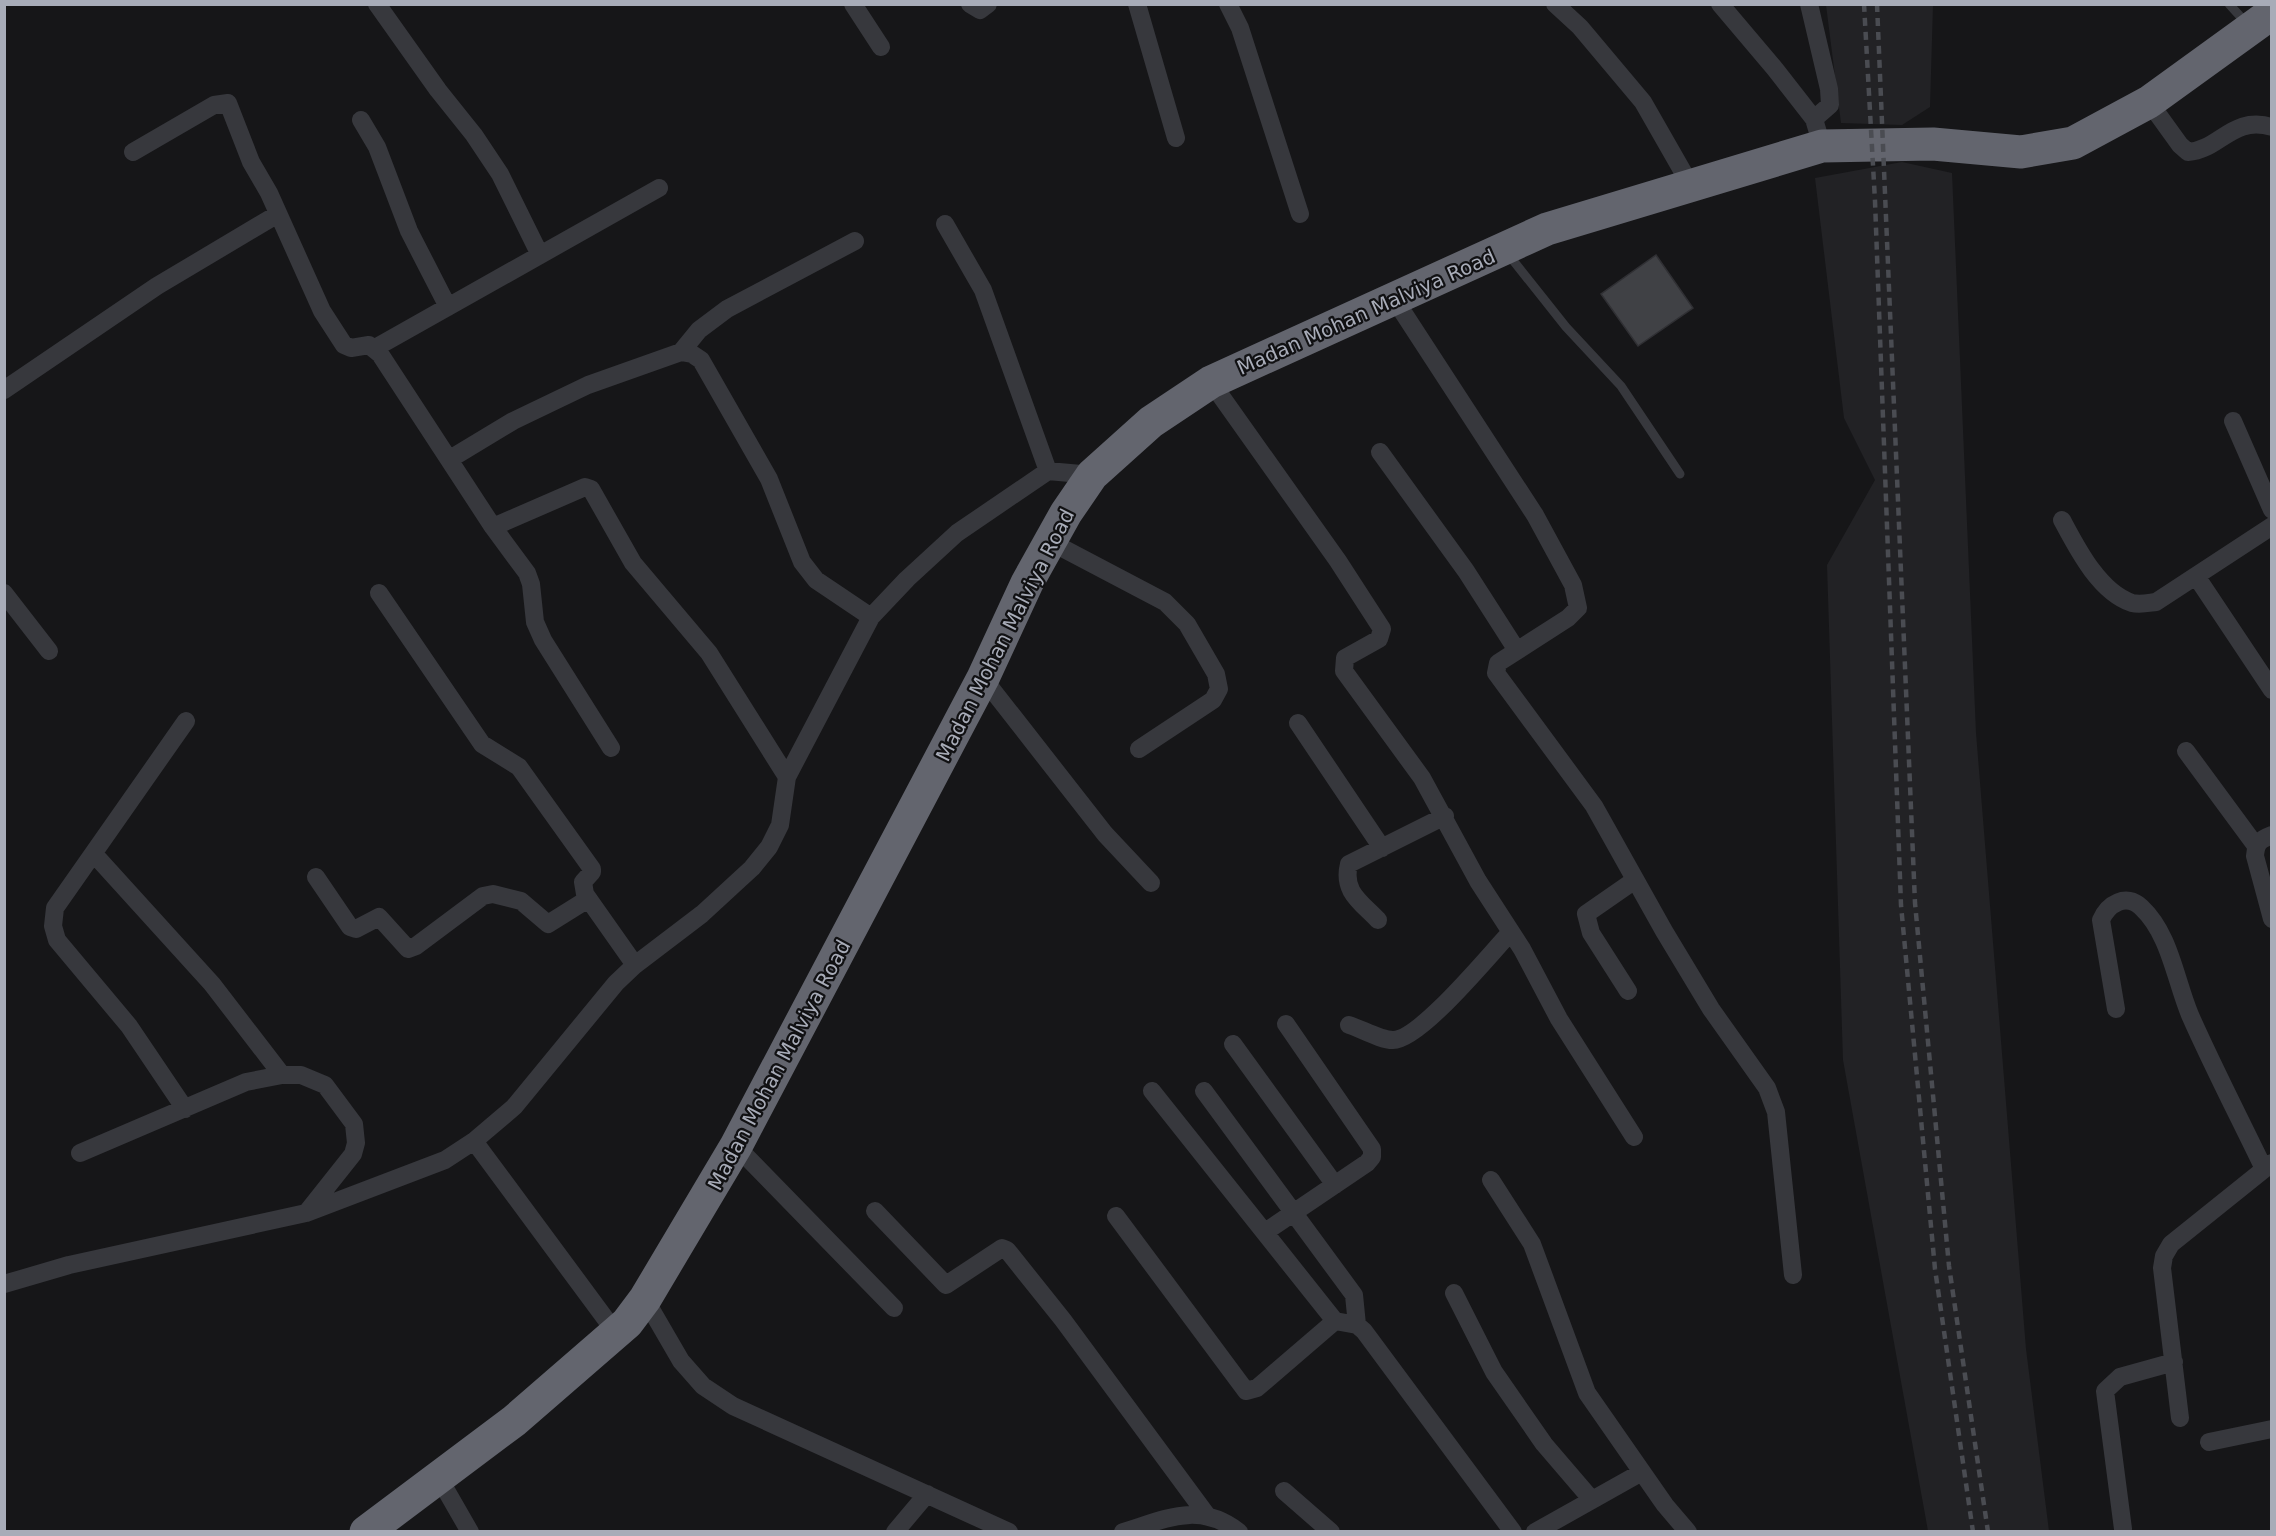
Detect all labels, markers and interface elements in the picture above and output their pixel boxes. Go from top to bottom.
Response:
street label: Madan Mohan Malviya Road [1233,244,1499,380]
street label: Madan Mohan Malviya Road [931,505,1079,765]
street label: Madan Mohan Malviya Road [703,936,855,1194]

